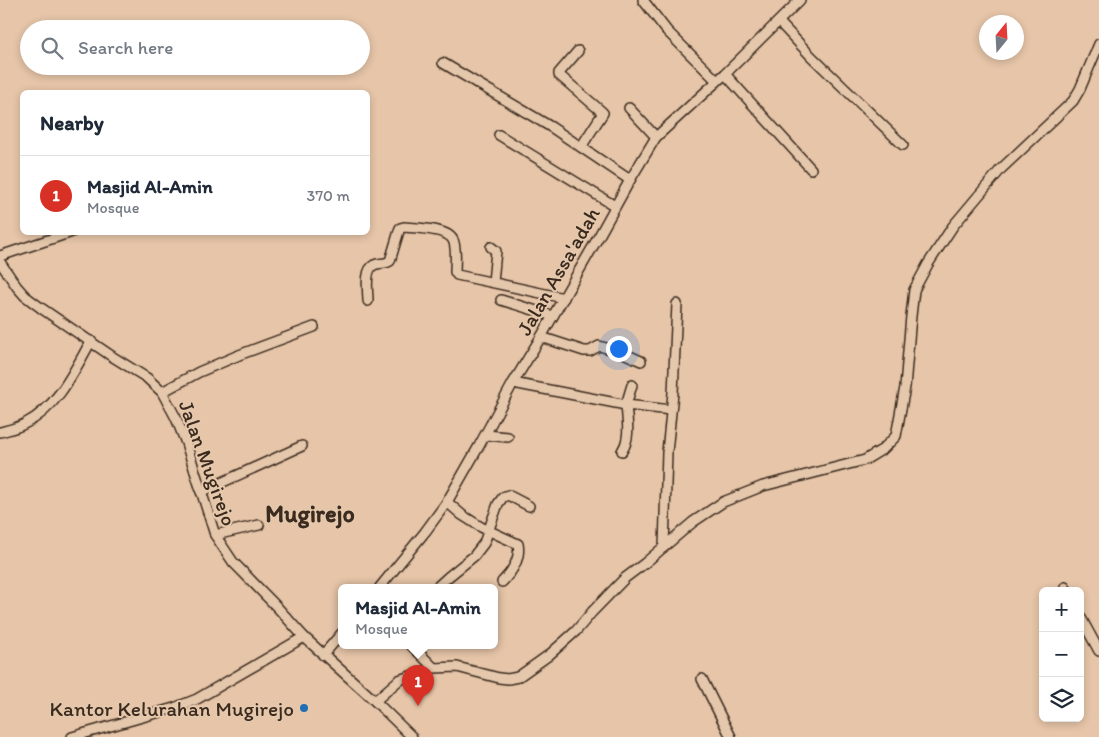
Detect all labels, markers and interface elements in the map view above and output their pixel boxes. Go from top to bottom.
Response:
north arrow [979,15,1024,60]
search box [20,20,370,75]
icon: search [38,34,66,62]
text: Search here [78,36,173,59]
text: Nearby [40,110,104,135]
text: Masjid Al-Amin [87,175,213,198]
text: 1 [52,186,60,205]
text: 370 m [306,186,350,205]
text: Mosque [87,198,140,217]
street label: Jalan Assa'adah [511,203,605,339]
your location [606,336,632,362]
street label: Jalan Mugirejo [174,397,242,529]
district label: Mugirejo [265,499,355,529]
popup [338,584,498,649]
map controls [1039,587,1084,722]
button: + [1039,587,1084,632]
text: Masjid Al-Amin [355,596,481,619]
text: Mosque [355,619,408,638]
button: − [1039,632,1084,677]
pin: 1 [402,665,434,706]
button: layers [1039,677,1084,722]
place label: Kantor Kelurahan Mugirejo [50,696,294,721]
marker: Kantor Kelurahan Mugirejo [298,702,310,714]

